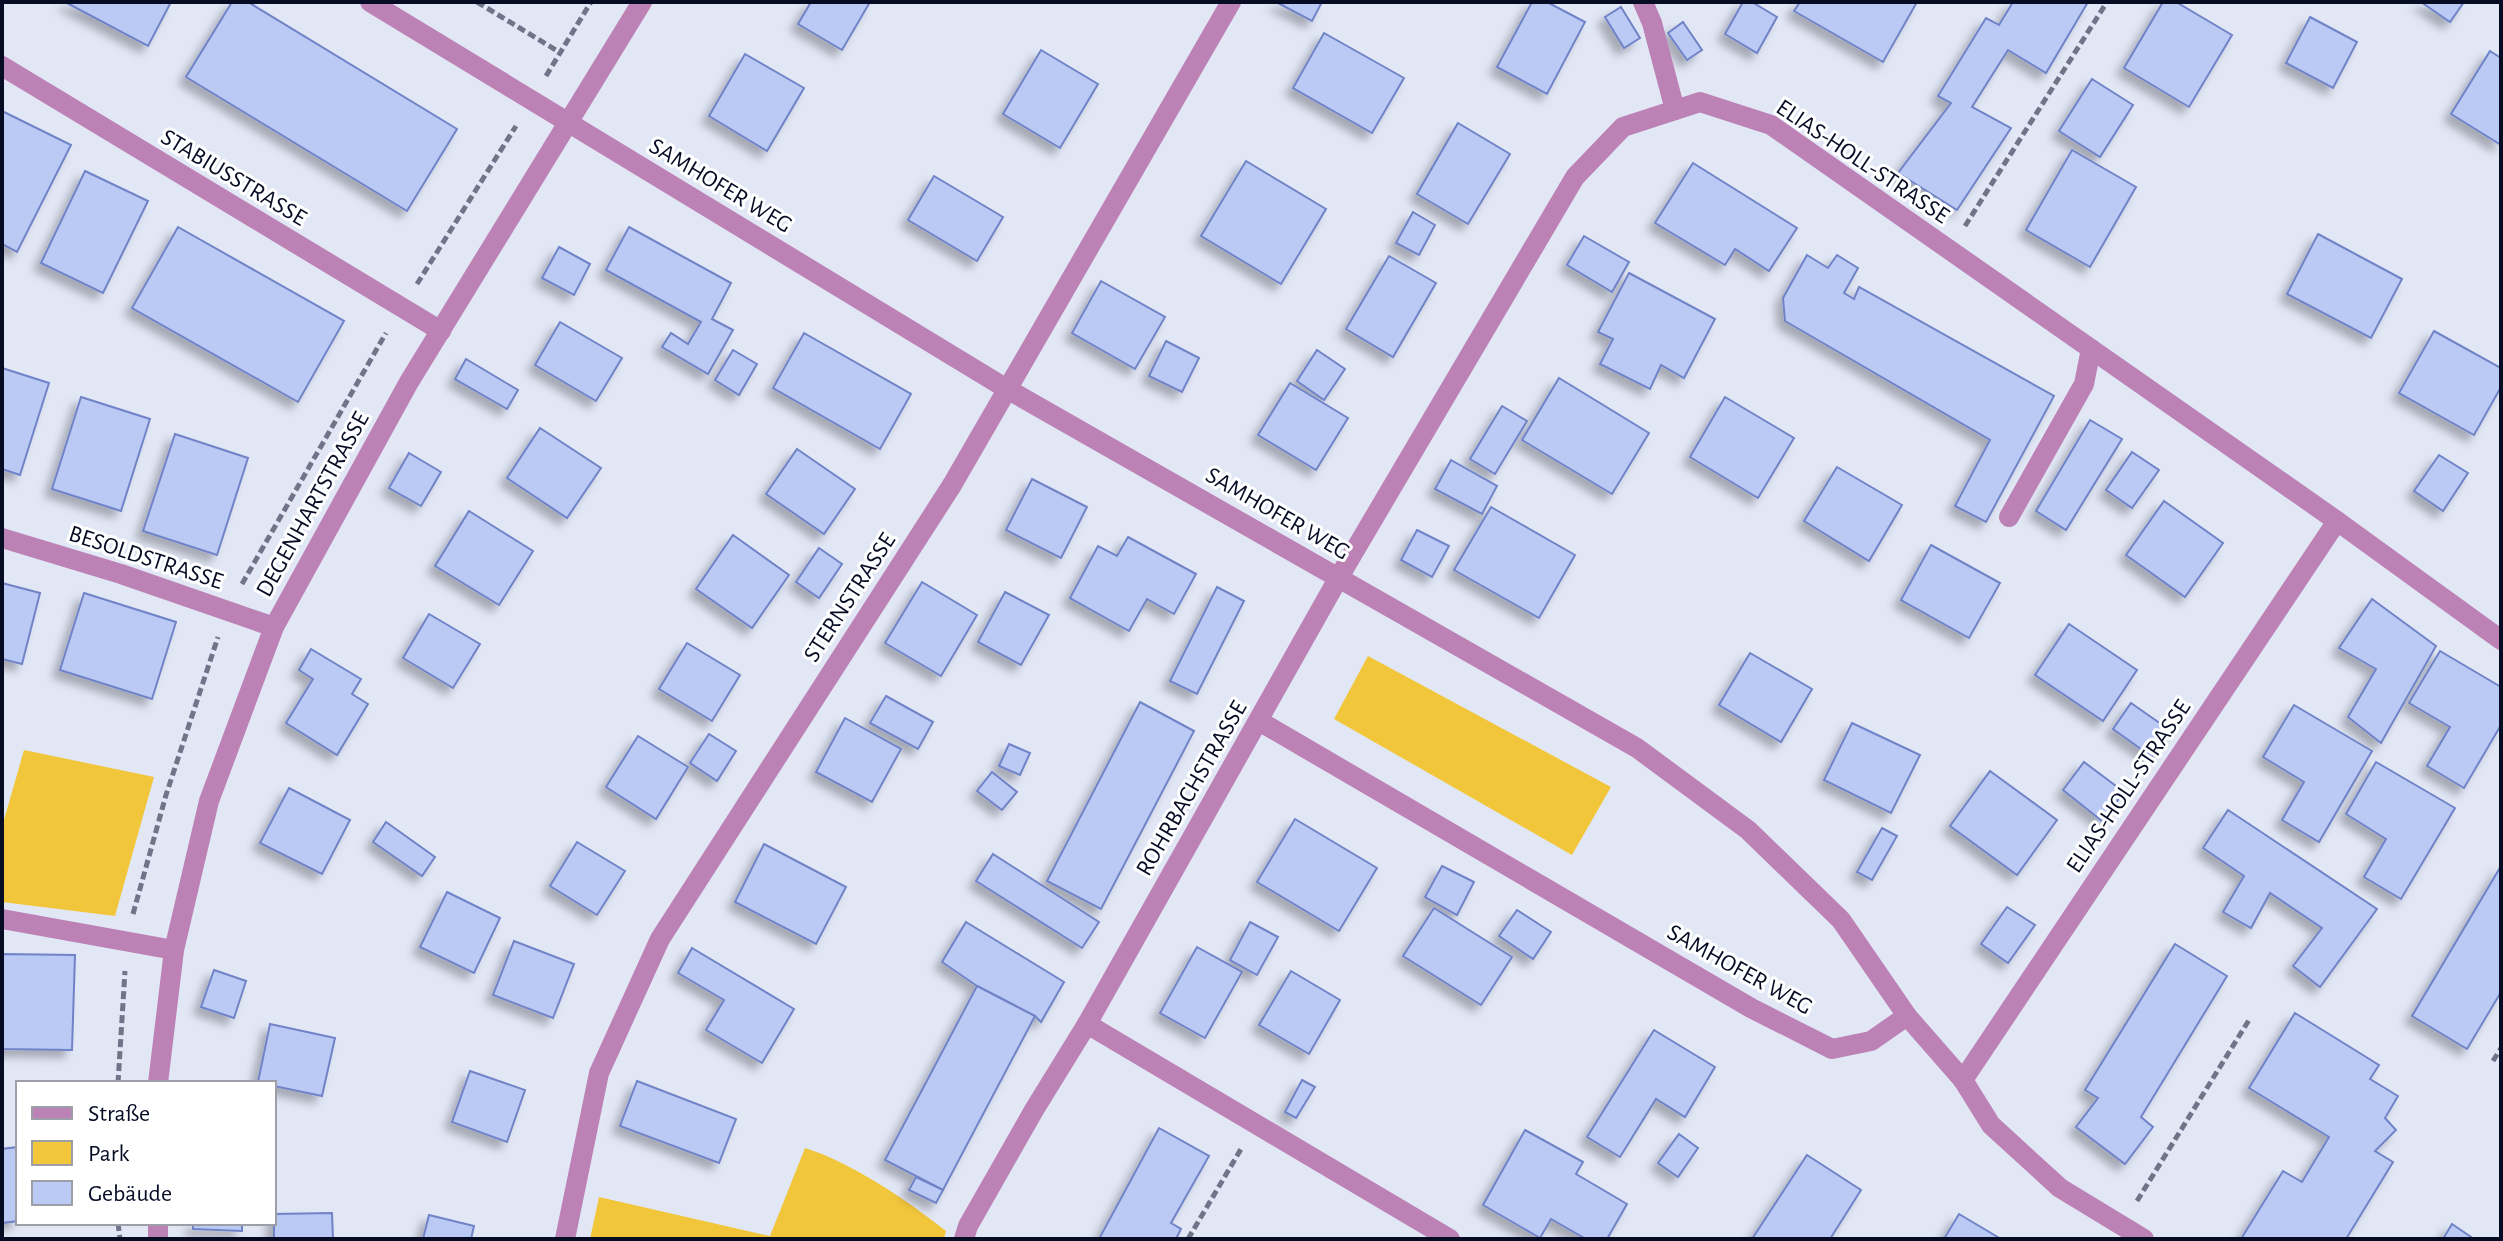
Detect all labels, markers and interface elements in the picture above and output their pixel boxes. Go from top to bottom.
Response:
street label: ELIAS-HOLL-STRASSE [1772,95,1953,229]
street label: STABIUSSTRASSE [157,125,311,231]
street label: SAMHOFER WEG [645,134,796,238]
street label: DEGENHARTSTRASSE [252,408,374,601]
street label: SAMHOFER WEG [1201,463,1354,565]
street label: BESOLDSTRASSE [66,522,226,594]
street label: STERNSTRASSE [799,529,900,666]
street label: ELIAS-HOLL-STRASSE [2062,696,2196,877]
street label: ROHRBACHSTRASSE [1132,697,1252,880]
street label: SAMHOFER WEG [1663,920,1816,1020]
legend [16,1081,276,1225]
text: Straße [88,1102,150,1126]
text: Park [88,1142,129,1166]
text: Gebäude [88,1182,172,1206]

